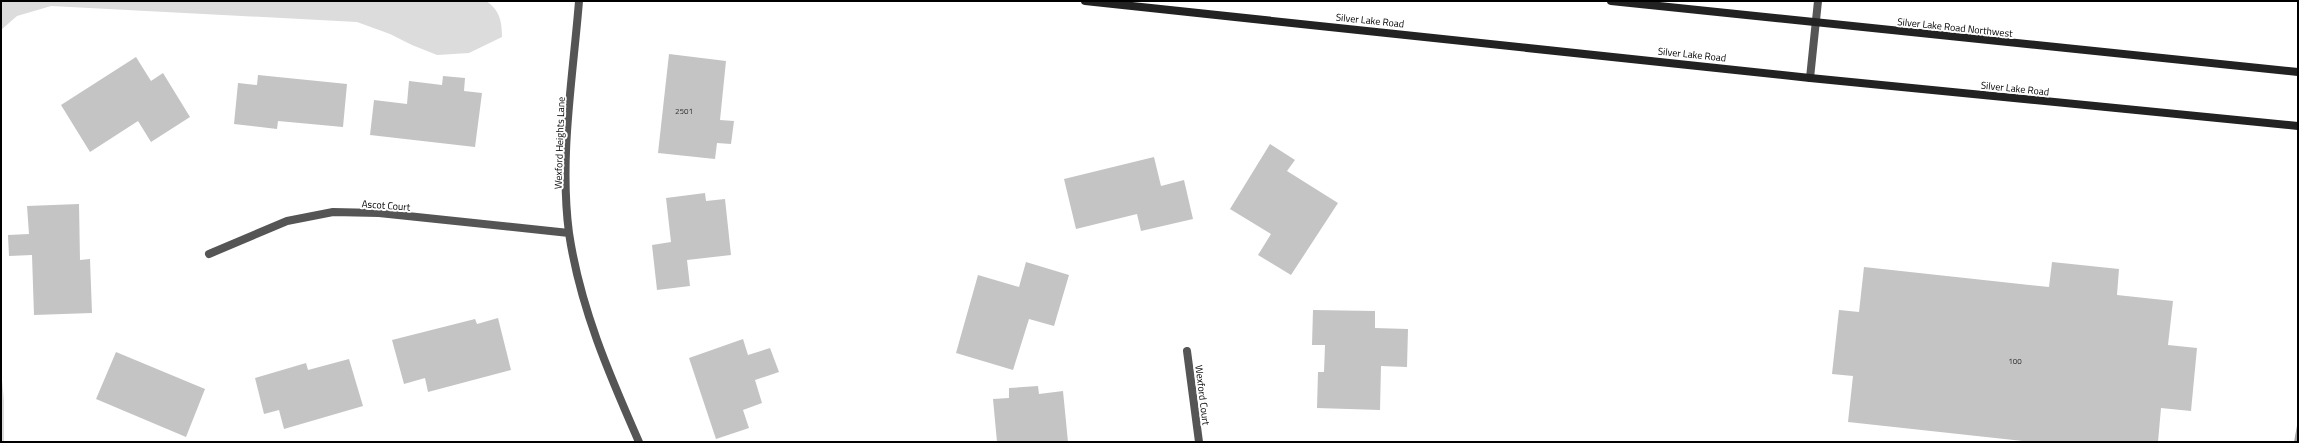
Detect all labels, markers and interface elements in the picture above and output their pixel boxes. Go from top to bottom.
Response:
street label: Silver Lake Road [1335,9,1405,32]
street label: Silver Lake Road Northwest [1896,14,2014,41]
street label: Silver Lake Road [1657,43,1727,66]
street label: Silver Lake Road [1980,77,2050,100]
street label: Wexford Heights Lane [550,97,569,190]
house number: 2501 [675,105,693,117]
street label: Ascot Court [361,196,411,215]
house number: 100 [2008,355,2022,367]
street label: Wexford Court [1191,364,1214,426]

